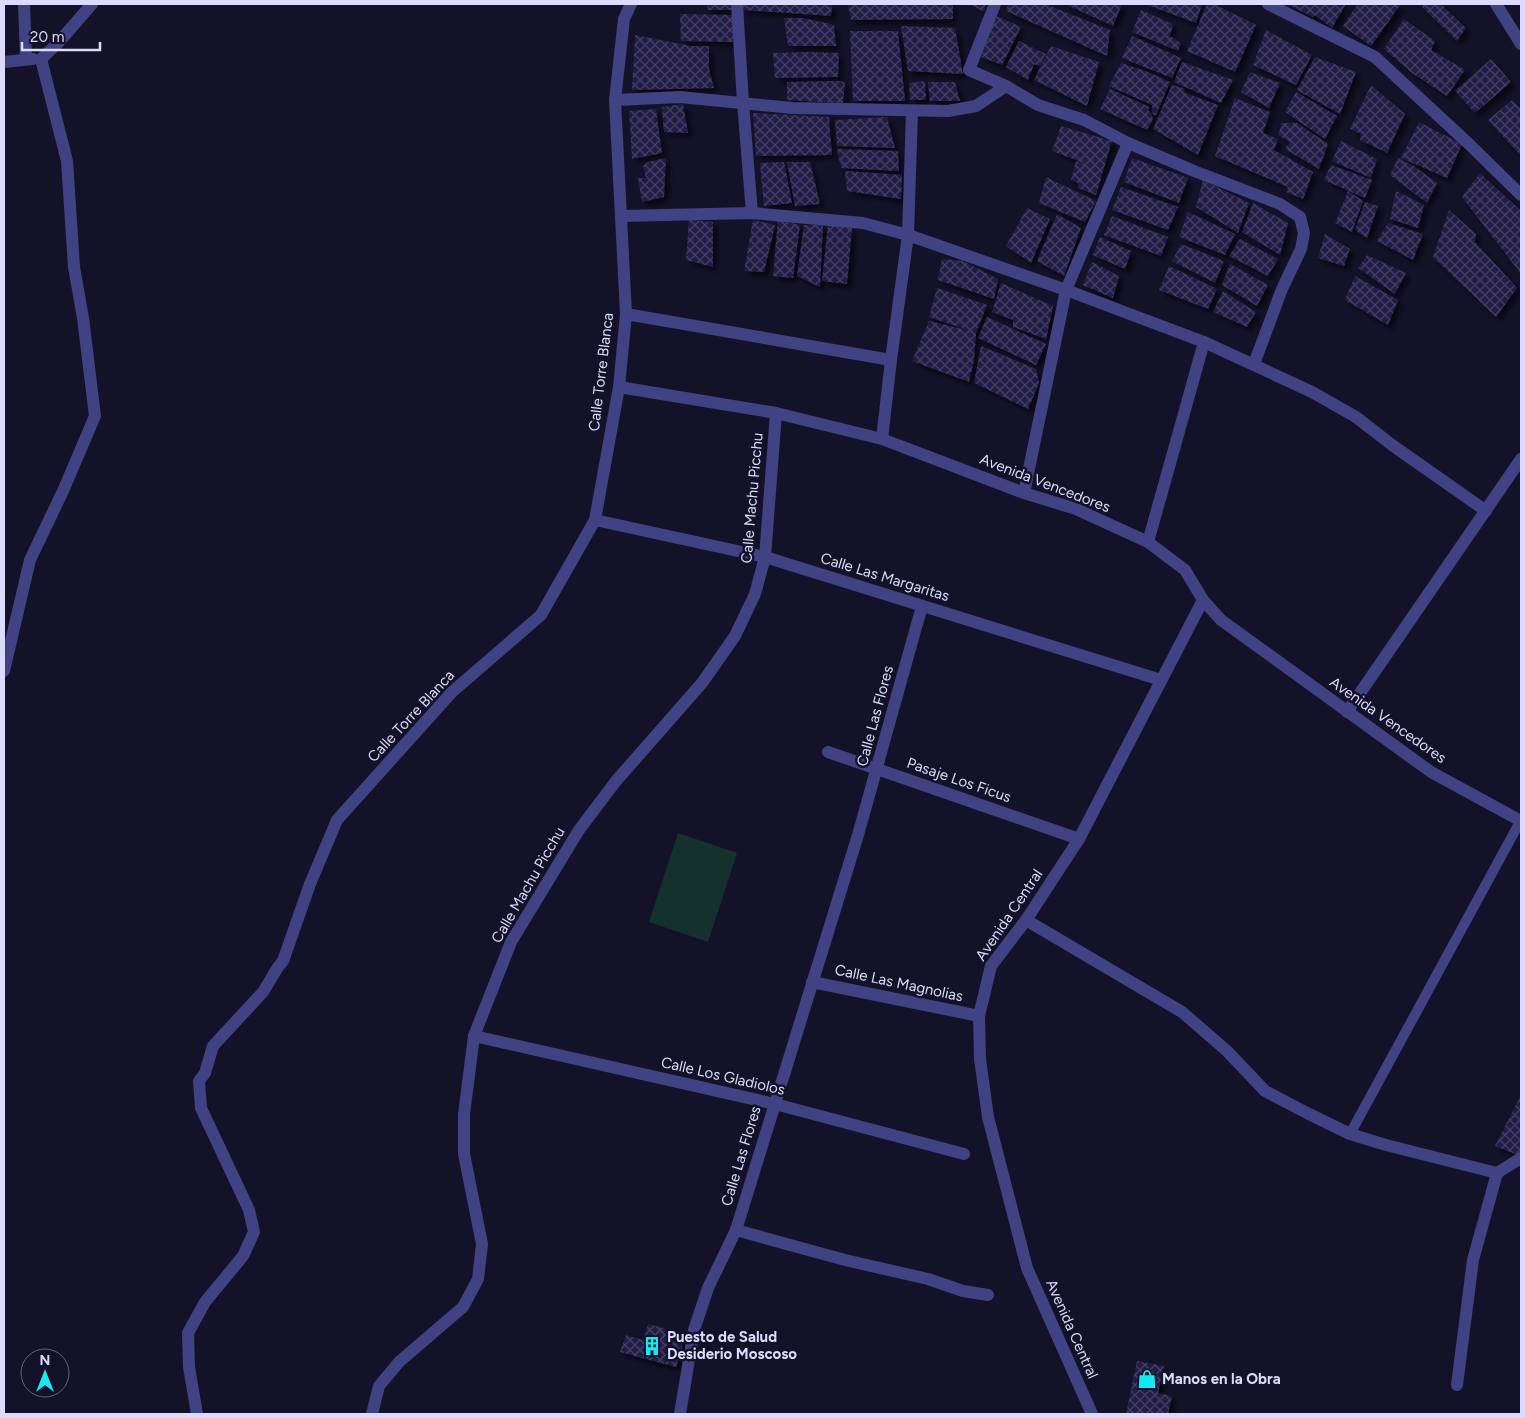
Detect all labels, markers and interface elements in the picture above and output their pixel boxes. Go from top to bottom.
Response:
scale bar [22,20,100,52]
text: 20 m [30,28,64,46]
street label: Calle Torre Blanca [585,312,617,432]
street label: Calle Machu Picchu [737,432,767,564]
street label: Avenida Vencedores [977,450,1113,516]
street label: Calle Las Margaritas [818,549,952,605]
street label: Calle Las Flores [853,664,897,768]
street label: Calle Torre Blanca [364,666,458,766]
street label: Avenida Vencedores [1326,673,1450,767]
street label: Pasaje Los Ficus [905,754,1013,806]
street label: Calle Machu Picchu [487,824,569,946]
street label: Avenida Central [972,866,1046,964]
street label: Calle Las Magnolias [833,961,965,1005]
street label: Calle Los Gladiolos [659,1053,787,1099]
street label: Calle Las Flores [717,1104,765,1208]
street label: Avenida Central [1042,1277,1102,1381]
place label: Puesto de Salud Desiderio Moscoso [667,1328,797,1363]
building icon: Puesto de Salud Desiderio Moscoso [641,1335,663,1357]
north arrow [20,1348,70,1398]
text: N [40,1352,50,1369]
shop icon: Manos en la Obra [1136,1368,1158,1390]
place label: Manos en la Obra [1162,1370,1281,1388]

